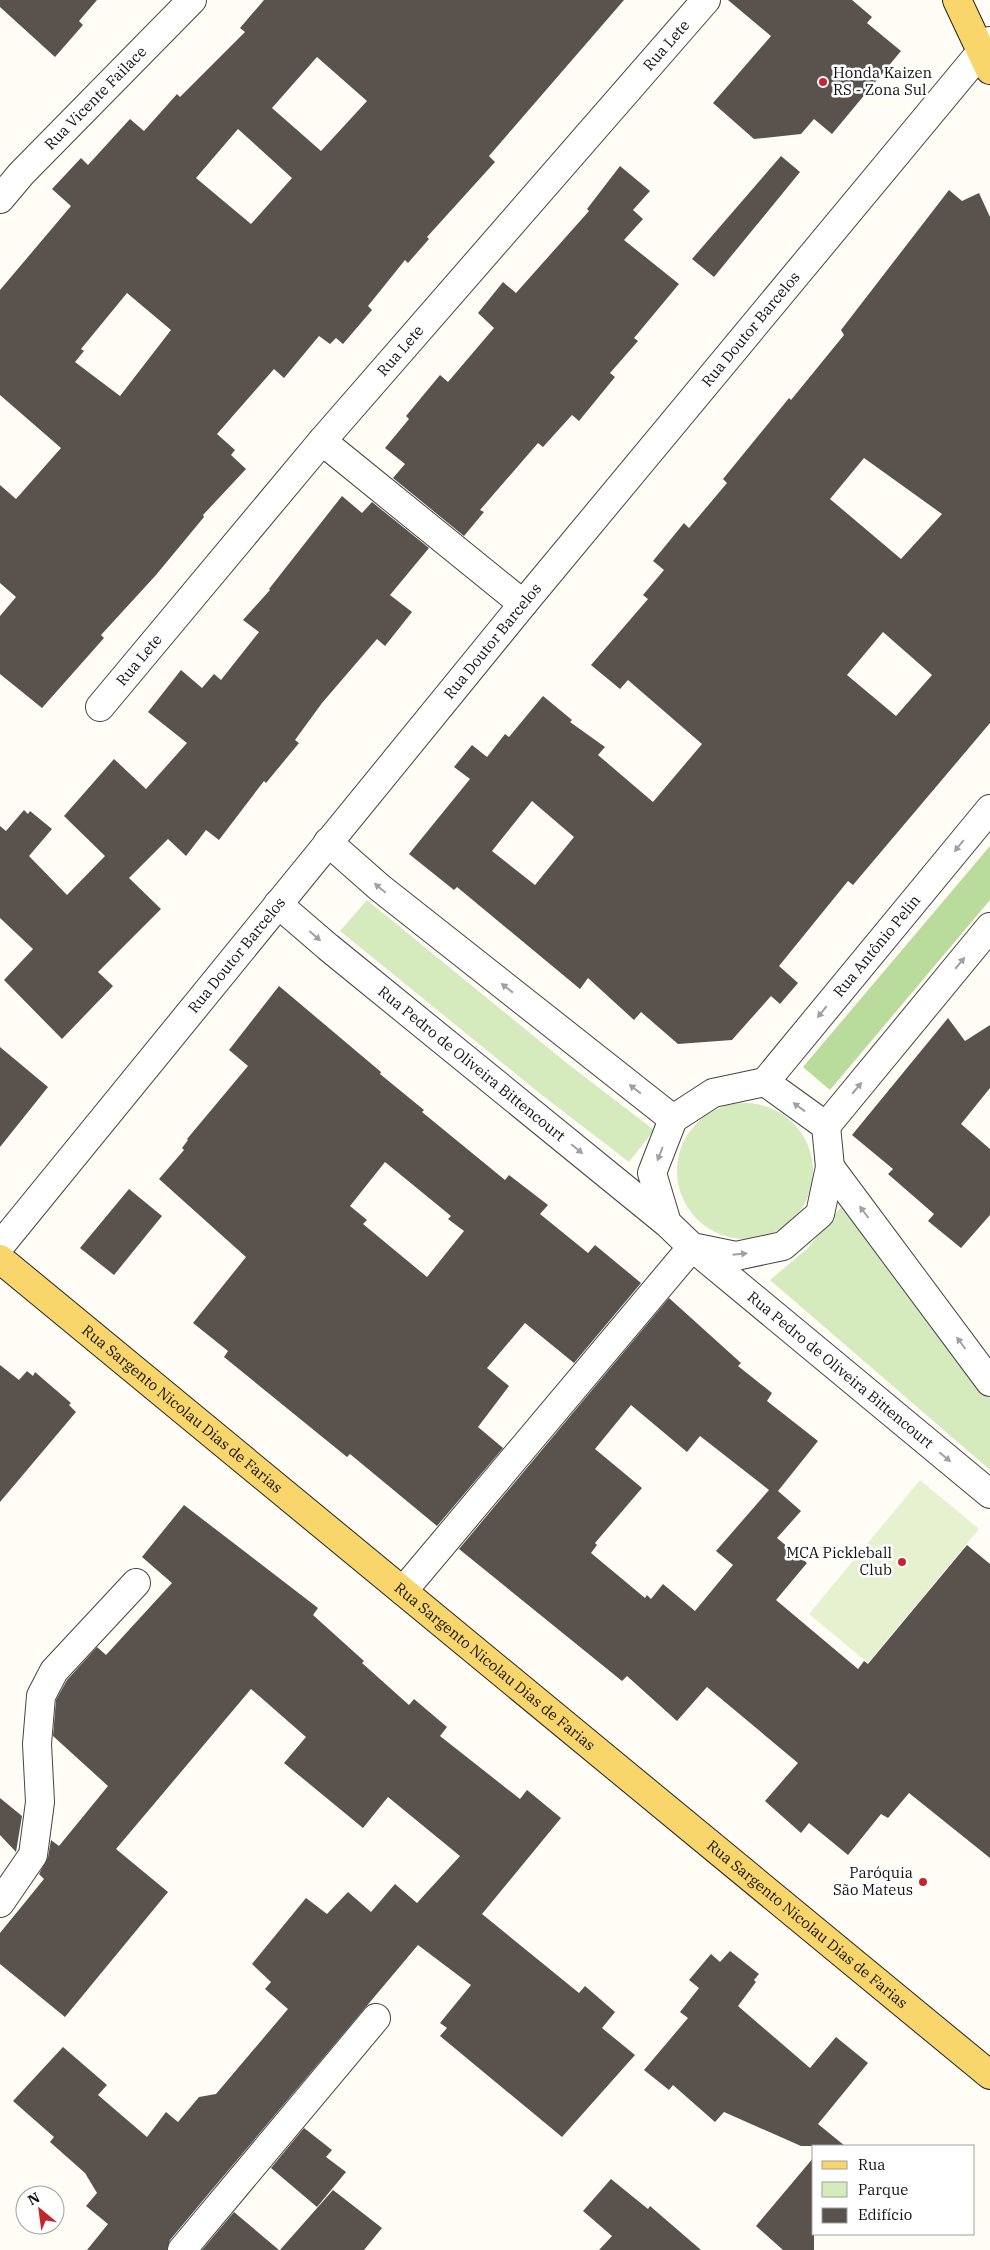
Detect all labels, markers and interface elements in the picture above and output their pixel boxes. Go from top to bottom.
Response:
street label: Rua Lete [639,16,693,74]
street label: Rua Vicente Failace [40,42,150,154]
place label: Honda Kaizen RS - Zona Sul [833,63,932,99]
marker: Honda Kaizen RS - Zona Sul [817,76,829,88]
street label: Rua Doutor Barcelos [697,267,804,390]
street label: Rua Lete [373,321,427,380]
street label: Rua Doutor Barcelos [439,579,545,703]
street label: Rua Lete [112,630,166,689]
one-way arrow [954,840,965,852]
one-way arrow [374,882,387,893]
street label: Rua Antônio Pelin [829,891,924,1001]
street label: Rua Doutor Barcelos [184,893,289,1017]
one-way arrow [308,930,321,941]
one-way arrow [954,957,965,969]
street label: Rua Pedro de Oliveira Bittencourt [374,982,569,1145]
one-way arrow [501,983,514,994]
one-way arrow [817,1005,828,1018]
one-way arrow [851,1082,862,1095]
one-way arrow [628,1084,642,1094]
one-way arrow [792,1102,806,1112]
one-way arrow [570,1144,583,1155]
one-way arrow [655,1147,663,1161]
one-way arrow [859,1205,869,1219]
one-way arrow [732,1250,748,1258]
street label: Rua Pedro de Oliveira Bittencourt [744,1287,938,1452]
street label: Rua Sargento Nicolau Dias de Farias [78,1320,287,1497]
one-way arrow [956,1336,966,1350]
one-way arrow [939,1451,952,1462]
place label: MCA Pickleball Club [786,1543,892,1579]
marker: MCA Pickleball Club [896,1556,908,1568]
street label: Rua Sargento Nicolau Dias de Farias [391,1578,599,1755]
street label: Rua Sargento Nicolau Dias de Farias [703,1836,912,2012]
place label: Paróquia São Mateus [833,1863,913,1899]
marker: Paróquia São Mateus [917,1876,929,1888]
legend [812,2145,975,2235]
text: Rua [858,2155,885,2174]
text: Parque [858,2180,908,2199]
north arrow [15,2185,65,2235]
text: N [24,2188,43,2209]
text: Edifício [858,2205,912,2224]

